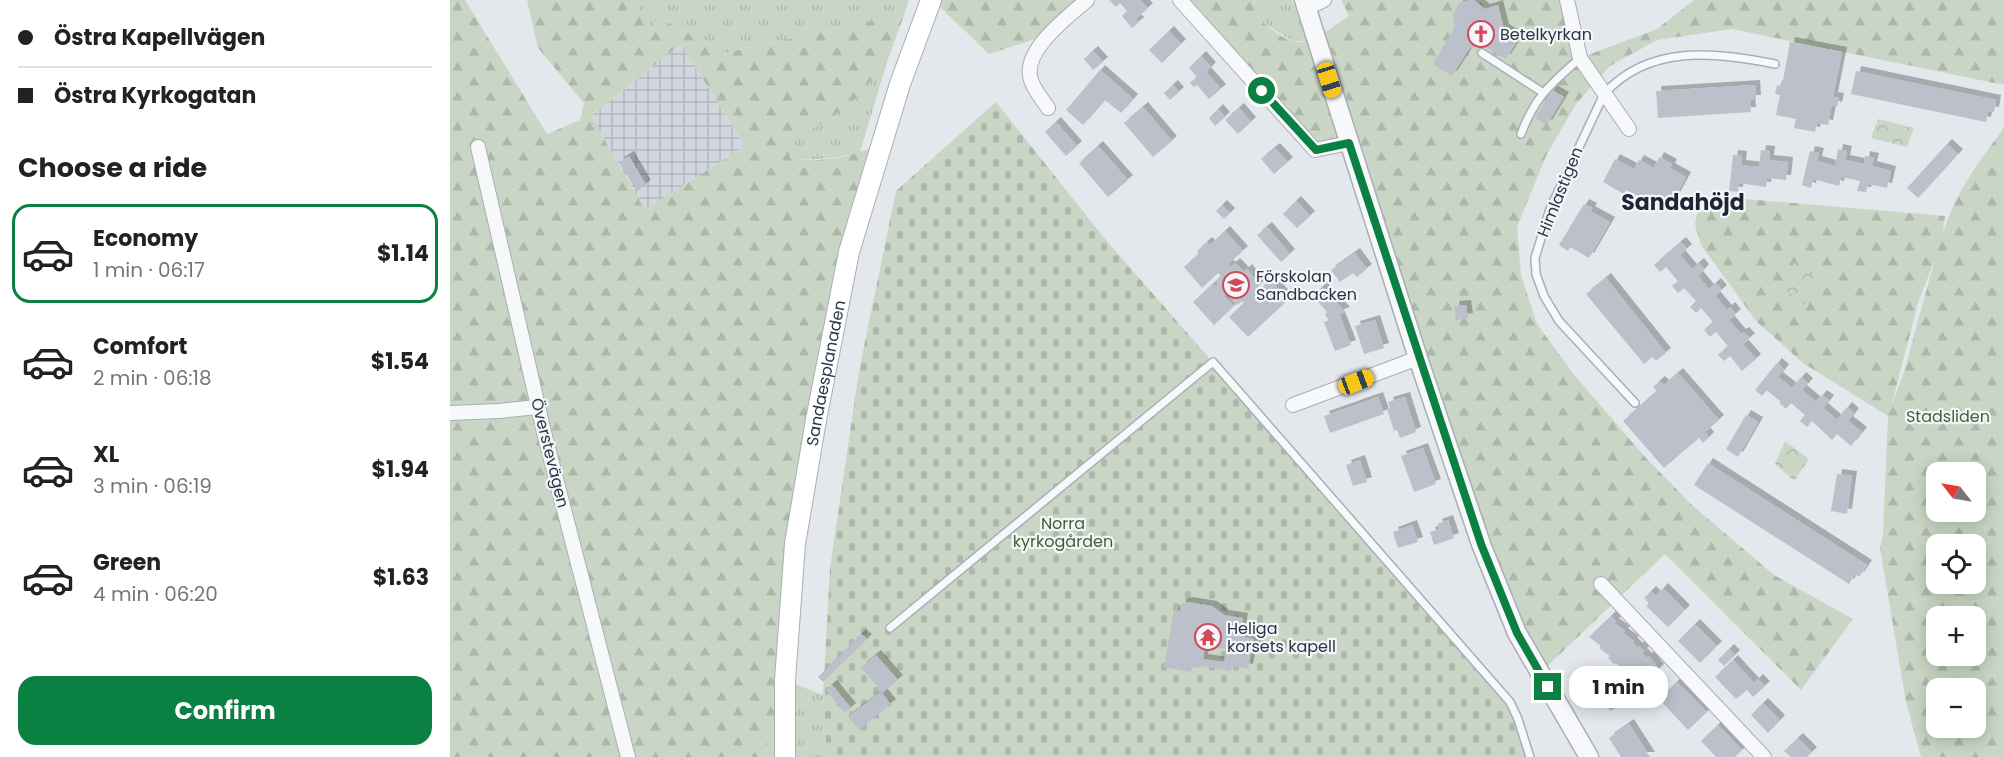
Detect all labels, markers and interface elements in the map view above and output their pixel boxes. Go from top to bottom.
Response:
church icon: Betelkyrkan [1466,19,1496,49]
text: Östra Kapellvägen [54,22,265,53]
place label: Betelkyrkan [1500,23,1592,46]
car [1315,60,1343,100]
route start [1248,77,1275,104]
text: Östra Kyrkogatan [54,80,256,111]
street label: Himlastigen [1531,143,1589,241]
text: Choose a ride [18,149,207,186]
district label: Sandahöjd [1621,187,1745,218]
text: Economy [93,223,198,254]
icon: car [21,227,75,281]
text: $1.14 [377,238,429,269]
text: 1 min · 06:17 [93,256,205,284]
place label: Förskolan Sandbacken [1256,265,1357,306]
school or university icon: Förskolan Sandbacken [1221,270,1251,300]
street label: Sandaesplanaden [800,298,851,448]
text: Comfort [93,331,187,362]
icon: car [21,335,75,389]
text: $1.54 [371,346,429,377]
text: 2 min · 06:18 [93,364,212,392]
car [1336,367,1376,397]
street label: Överstevägen [525,396,575,510]
park label: Stadsliden [1906,405,1990,428]
text: XL [93,439,119,470]
icon: car [21,443,75,497]
text: $1.94 [372,454,429,485]
north arrow [1926,462,1986,522]
map controls [1926,462,1986,738]
text: 3 min · 06:19 [93,472,212,500]
park label: Norra kyrkogården [1013,512,1113,553]
button: locate [1926,534,1986,594]
text: Green [93,547,161,578]
icon: car [21,551,75,605]
text: $1.63 [373,562,429,593]
text: 4 min · 06:20 [93,580,218,608]
button: + [1926,606,1986,666]
place label: Heliga korsets kapell [1227,617,1336,658]
temple icon: Heliga korsets kapell [1193,622,1223,652]
callout: 1 min [1569,666,1668,708]
route end [1534,673,1561,700]
text: 1 min [1592,673,1645,701]
button: Confirm [18,676,432,745]
button: − [1926,678,1986,738]

